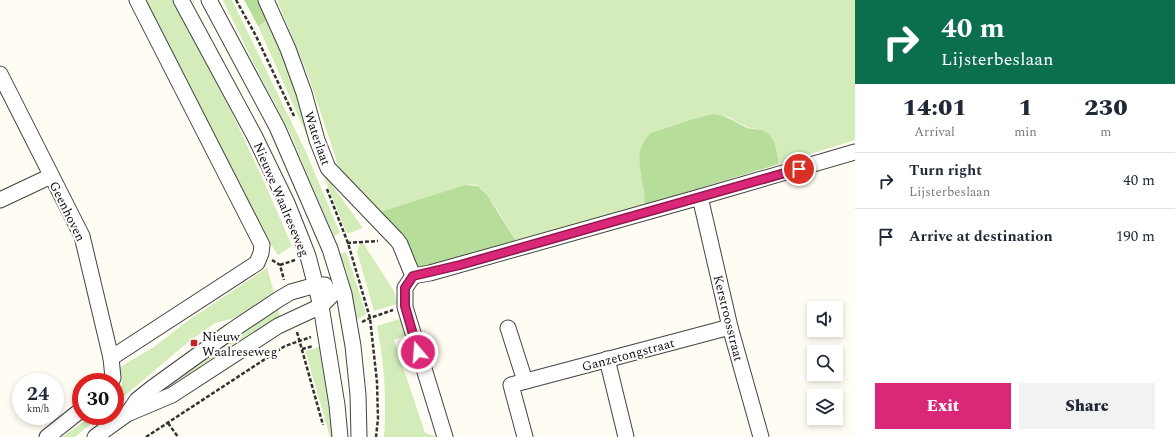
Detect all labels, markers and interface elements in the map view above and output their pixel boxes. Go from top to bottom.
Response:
text: 40 m [941,7,1005,50]
icon: right [875,16,927,68]
text: Lijsterbeslaan [941,46,1054,73]
text: 14:01 [902,90,967,126]
text: 1 [1018,90,1033,126]
text: 230 [1084,90,1128,126]
street label: Waterlaat [298,109,336,168]
text: Arrival [914,122,955,142]
text: min [1014,122,1037,142]
text: m [1100,122,1112,142]
street label: Nieuwe Waalreseweg [248,139,314,260]
pin [782,152,816,186]
icon: arrive [788,158,810,180]
text: Turn right [909,159,982,182]
text: 40 m [1123,169,1155,192]
icon: right [875,170,897,192]
street label: Geenhoven [44,178,90,245]
text: Lijsterbeslaan [909,182,990,202]
text: Arrive at destination [909,225,1053,248]
text: 190 m [1116,225,1155,248]
icon: arrive [875,226,897,248]
street label: Kerstroosstraat [708,273,749,364]
map controls [807,301,843,425]
button: sound [807,301,843,337]
place label: Nieuw Waalreseweg [202,327,278,362]
position arrow [397,331,439,373]
street label: Ganzetongstraat [580,333,677,377]
marker: Nieuw Waalreseweg [189,338,199,348]
button: search [807,345,843,381]
speed limit sign: 30 [72,373,124,425]
text: 24 [27,379,49,409]
button: Exit [875,383,1011,429]
button: Share [1019,383,1155,429]
button: layers [807,389,843,425]
text: km/h [27,401,49,417]

